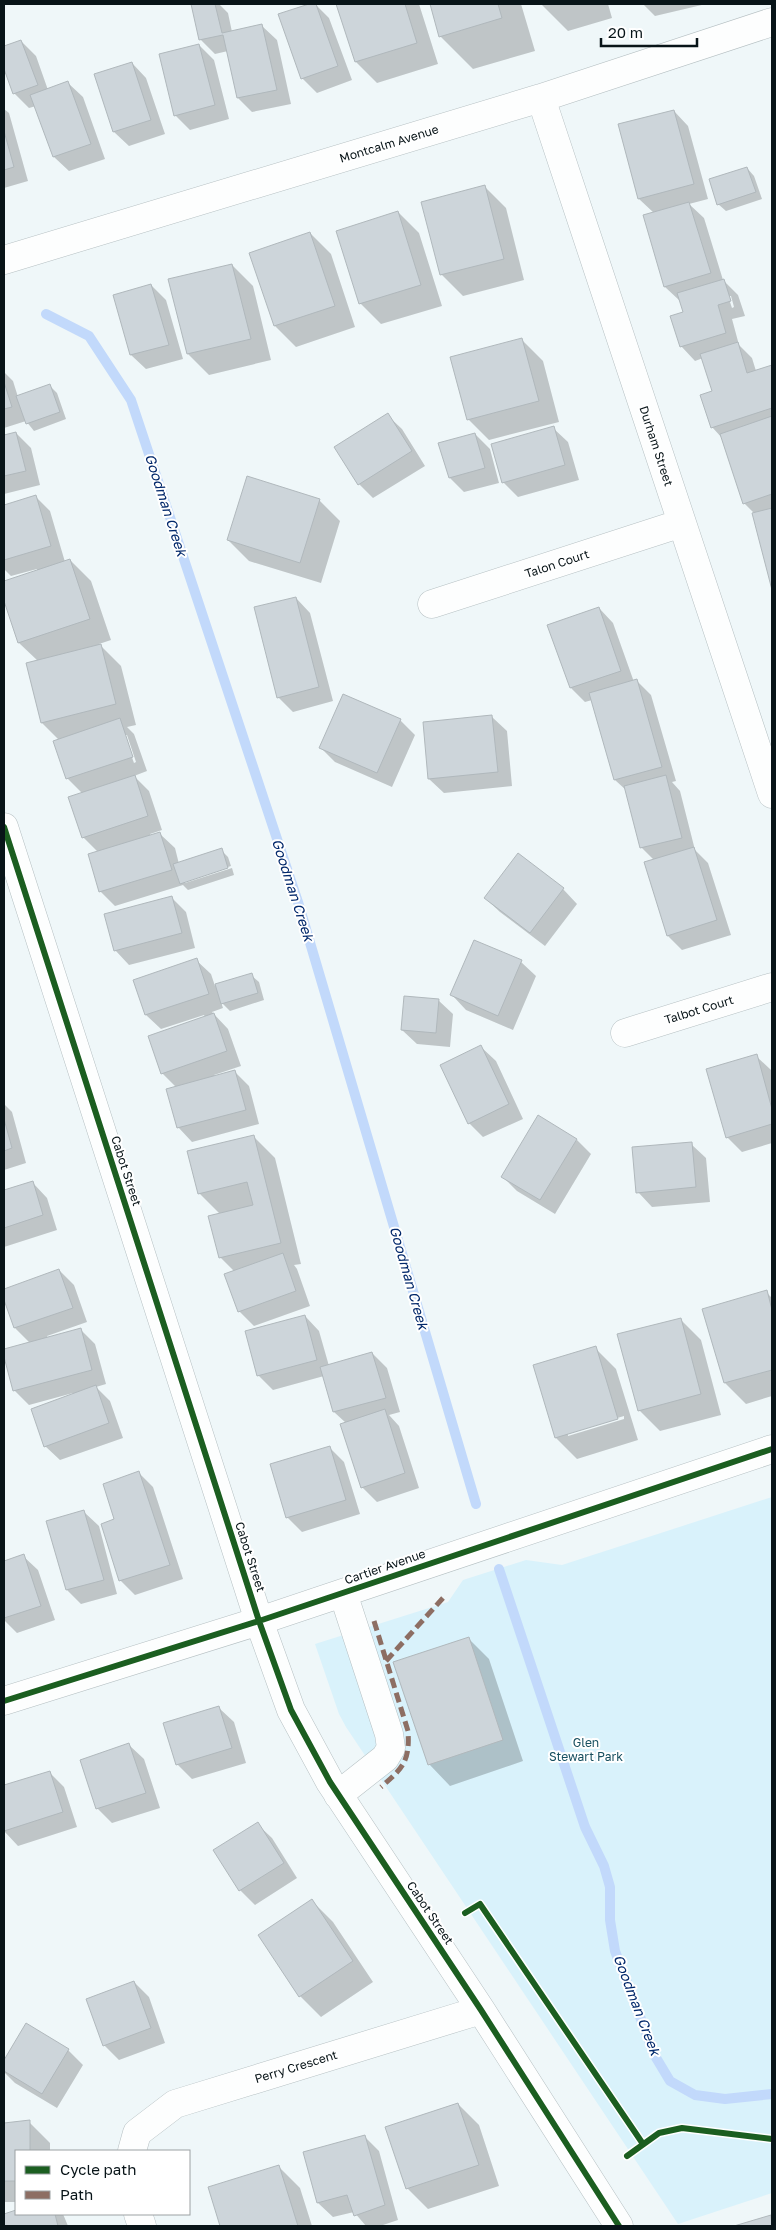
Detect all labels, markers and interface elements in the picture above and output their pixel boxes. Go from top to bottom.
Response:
scale bar [601,15,697,47]
text: 20 m [608,23,643,41]
street label: Montcalm Avenue [338,121,440,166]
street label: Durham Street [636,404,677,488]
water label: Goodman Creek [142,451,192,560]
street label: Talon Court [523,546,591,581]
water label: Goodman Creek [269,836,319,945]
street label: Talbot Court [662,992,736,1027]
street label: Cabot Street [108,1134,145,1208]
water label: Goodman Creek [387,1224,433,1333]
street label: Cabot Street [232,1520,269,1594]
street label: Cartier Avenue [342,1546,427,1587]
park label: Glen Stewart Park [549,1735,623,1764]
street label: Cabot Street [404,1878,457,1947]
water label: Goodman Creek [610,1952,665,2060]
street label: Perry Crescent [253,2047,339,2086]
legend [15,2150,190,2215]
text: Cycle path [60,2160,136,2178]
text: Path [60,2185,93,2203]

